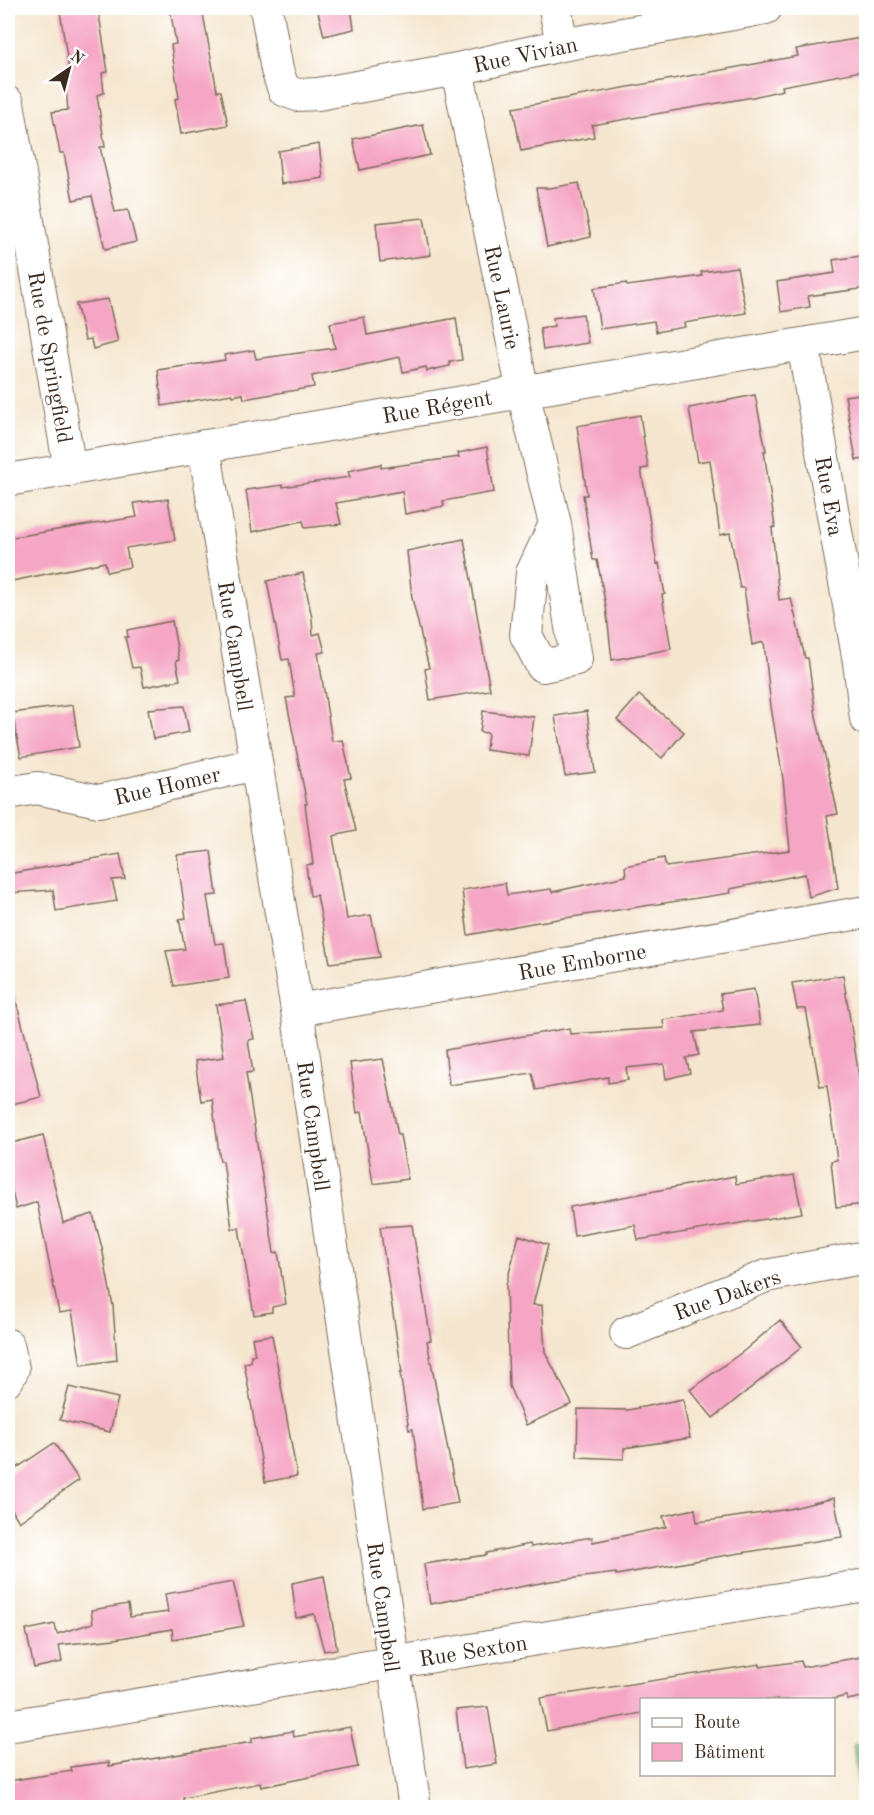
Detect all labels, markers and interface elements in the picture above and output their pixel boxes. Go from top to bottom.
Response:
street label: Rue Vivian [471,34,580,78]
north arrow [39,39,99,99]
text: N [67,48,87,69]
street label: Rue Laurie [479,243,523,352]
street label: Rue de Springfield [23,270,75,445]
street label: Rue Régent [381,387,494,428]
street label: Rue Eva [810,455,846,538]
street label: Rue Campbell [213,580,255,713]
street label: Rue Homer [112,764,223,810]
street label: Rue Emborne [517,941,648,985]
street label: Rue Campbell [292,1060,332,1193]
street label: Rue Dakers [671,1266,784,1325]
street label: Rue Campbell [362,1541,402,1674]
street label: Rue Sexton [418,1633,529,1671]
legend [640,1698,835,1776]
text: Route [694,1714,740,1732]
text: Bâtiment [694,1744,765,1762]

